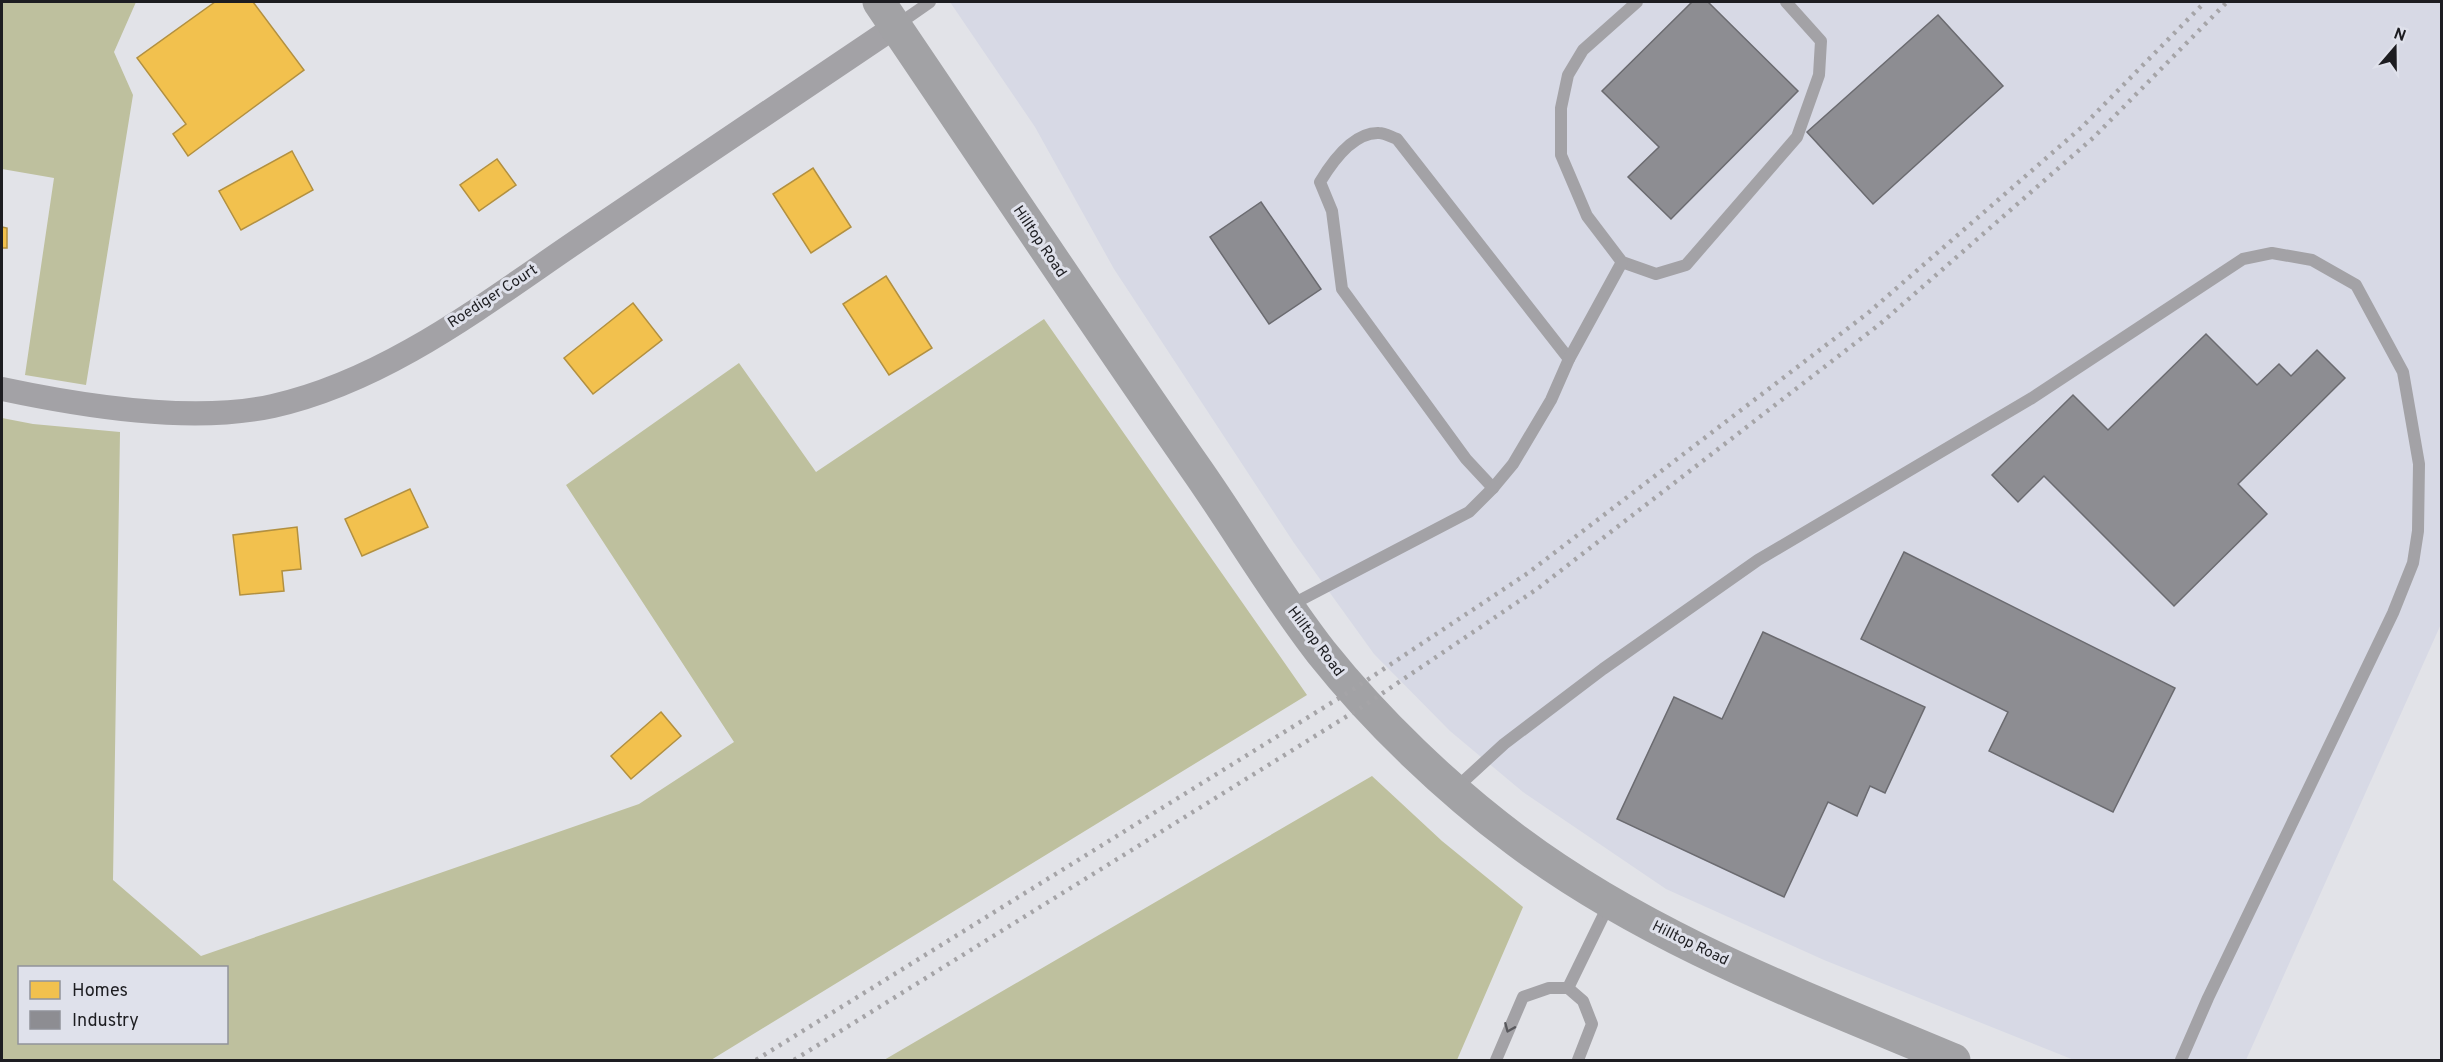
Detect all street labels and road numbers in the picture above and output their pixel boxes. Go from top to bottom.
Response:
street label: Hilltop Road [1008,202,1070,282]
street label: Roediger Court [445,261,541,333]
street label: Hilltop Road [1283,603,1347,681]
street label: Hilltop Road [1649,917,1731,971]

